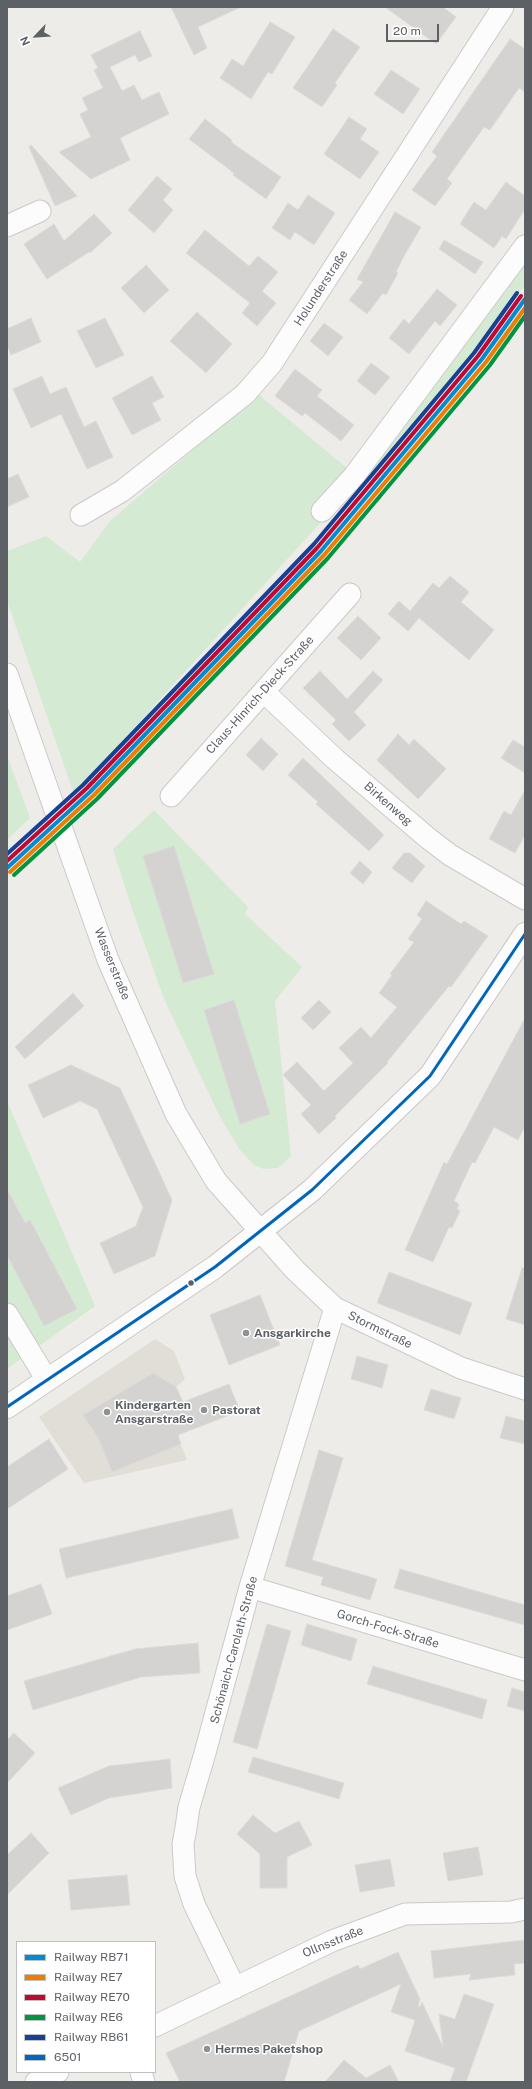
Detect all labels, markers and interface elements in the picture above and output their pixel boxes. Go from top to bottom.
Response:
north arrow [16,16,56,56]
scale bar [388,16,441,42]
text: 20 m [393,24,421,38]
text: N [18,35,32,48]
street label: Holunderstraße [291,247,351,329]
street label: Claus-Hinrich-Dieck-Straße [203,633,317,757]
street label: Birkenweg [361,779,415,829]
street label: Wasserstraße [91,926,133,1002]
unlabelled marker [186,1278,196,1288]
street label: Stormstraße [346,1308,414,1352]
place label: Ansgarkirche [254,1326,331,1340]
marker: Ansgarkirche [241,1328,251,1338]
place label: Kindergarten Ansgarstraße [115,1398,193,1426]
place label: Pastorat [212,1403,261,1417]
marker: Pastorat [199,1405,209,1415]
marker: Kindergarten Ansgarstraße [102,1407,112,1417]
street label: Schönaich-Carolath-Straße [207,1575,261,1725]
street label: Gorch-Fock-Straße [335,1607,441,1651]
street label: Ollnsstraße [301,1923,365,1961]
legend [16,1941,156,2073]
text: Railway RB71 [54,1950,129,1964]
text: Railway RE7 [54,1970,123,1984]
text: Railway RE70 [54,1990,130,2004]
text: Railway RE6 [54,2010,123,2024]
text: Railway RB61 [54,2030,129,2044]
place label: Hermes Paketshop [215,2042,323,2056]
marker: Hermes Paketshop [202,2044,212,2054]
text: 6501 [54,2050,81,2064]

